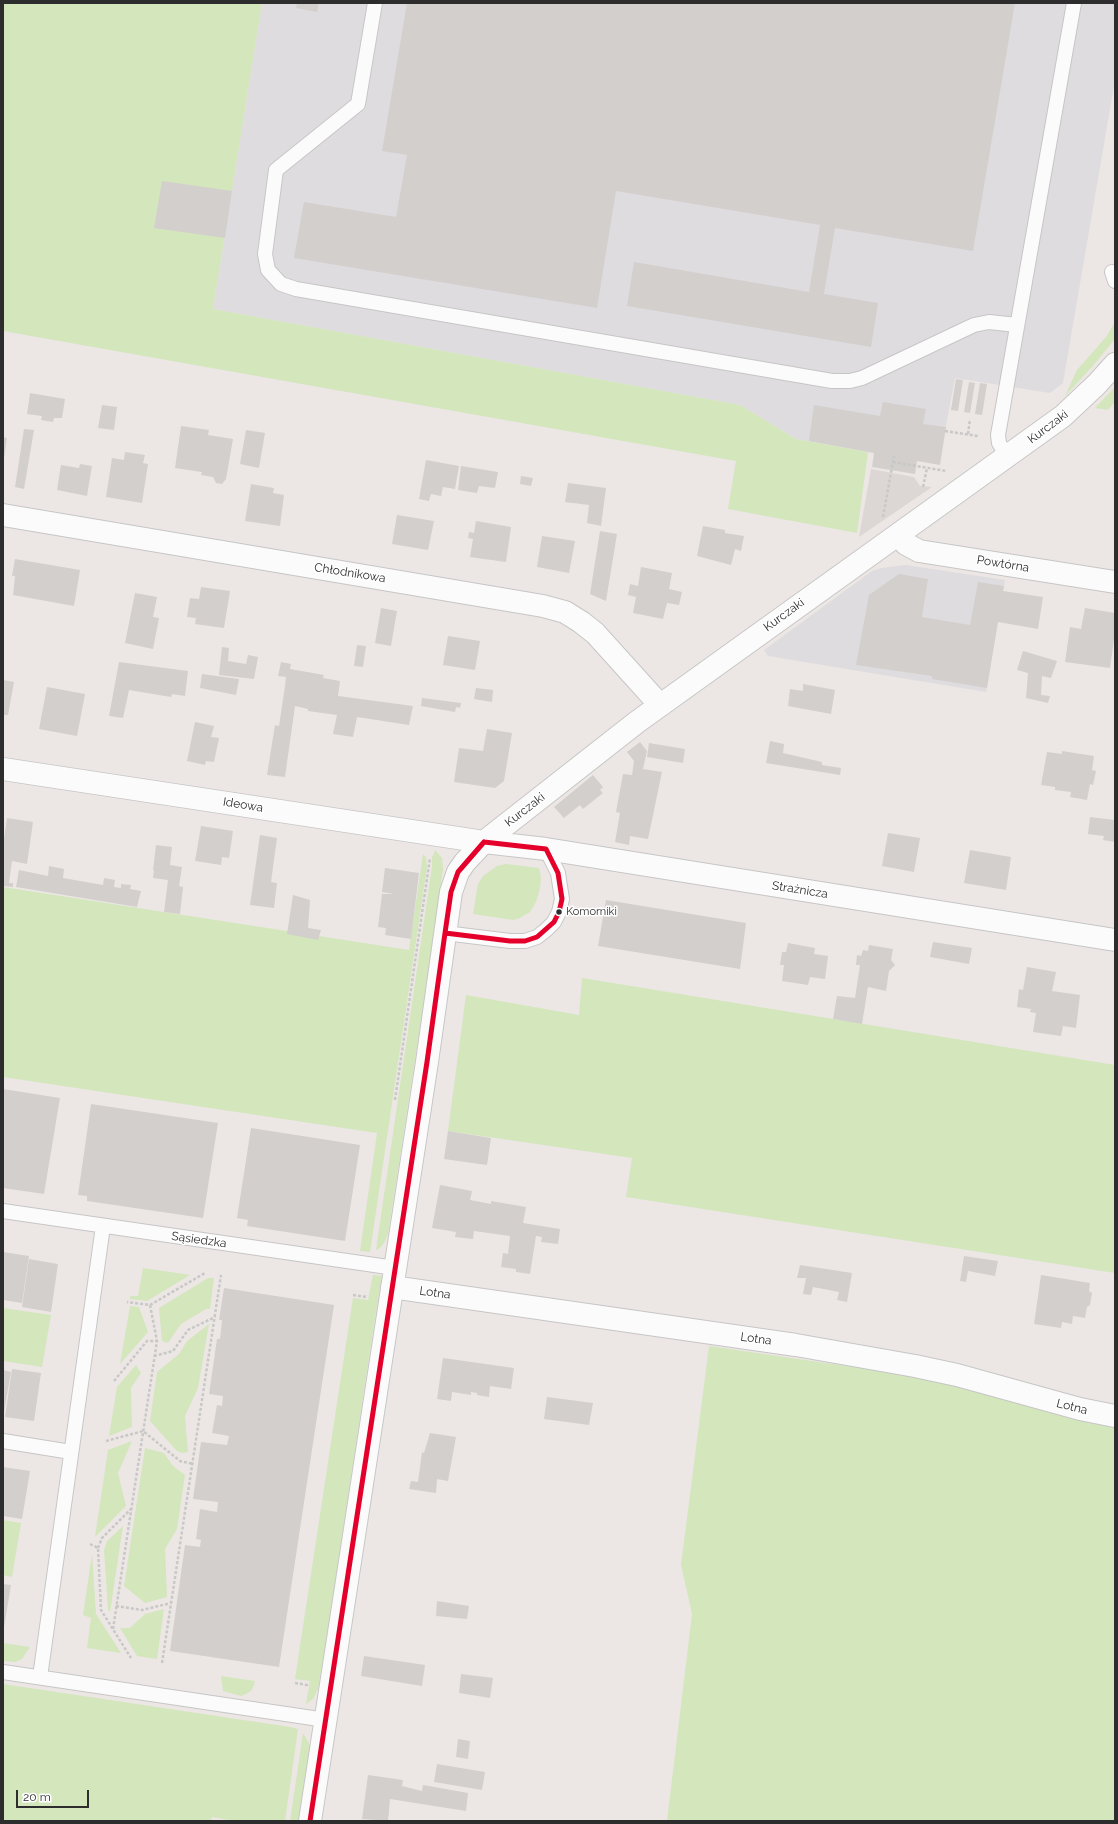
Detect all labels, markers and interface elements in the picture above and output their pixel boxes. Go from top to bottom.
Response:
street label: Kurczaki [1025,407,1071,447]
street label: Powtórna [976,553,1030,575]
street label: Chłodnikowa [313,560,387,586]
street label: Kurczaki [761,595,807,635]
street label: Kurczaki [502,790,548,830]
street label: Ideowa [222,795,264,815]
street label: Strażnicza [771,878,829,902]
place label: Komorniki [566,905,617,919]
marker: Komorniki [554,907,564,917]
street label: Sąsiedzka [171,1229,227,1251]
street label: Lotna [418,1284,452,1302]
street label: Lotna [739,1330,773,1348]
street label: Lotna [1055,1396,1089,1418]
scale bar [18,1782,91,1808]
text: 20 m [23,1790,51,1804]

